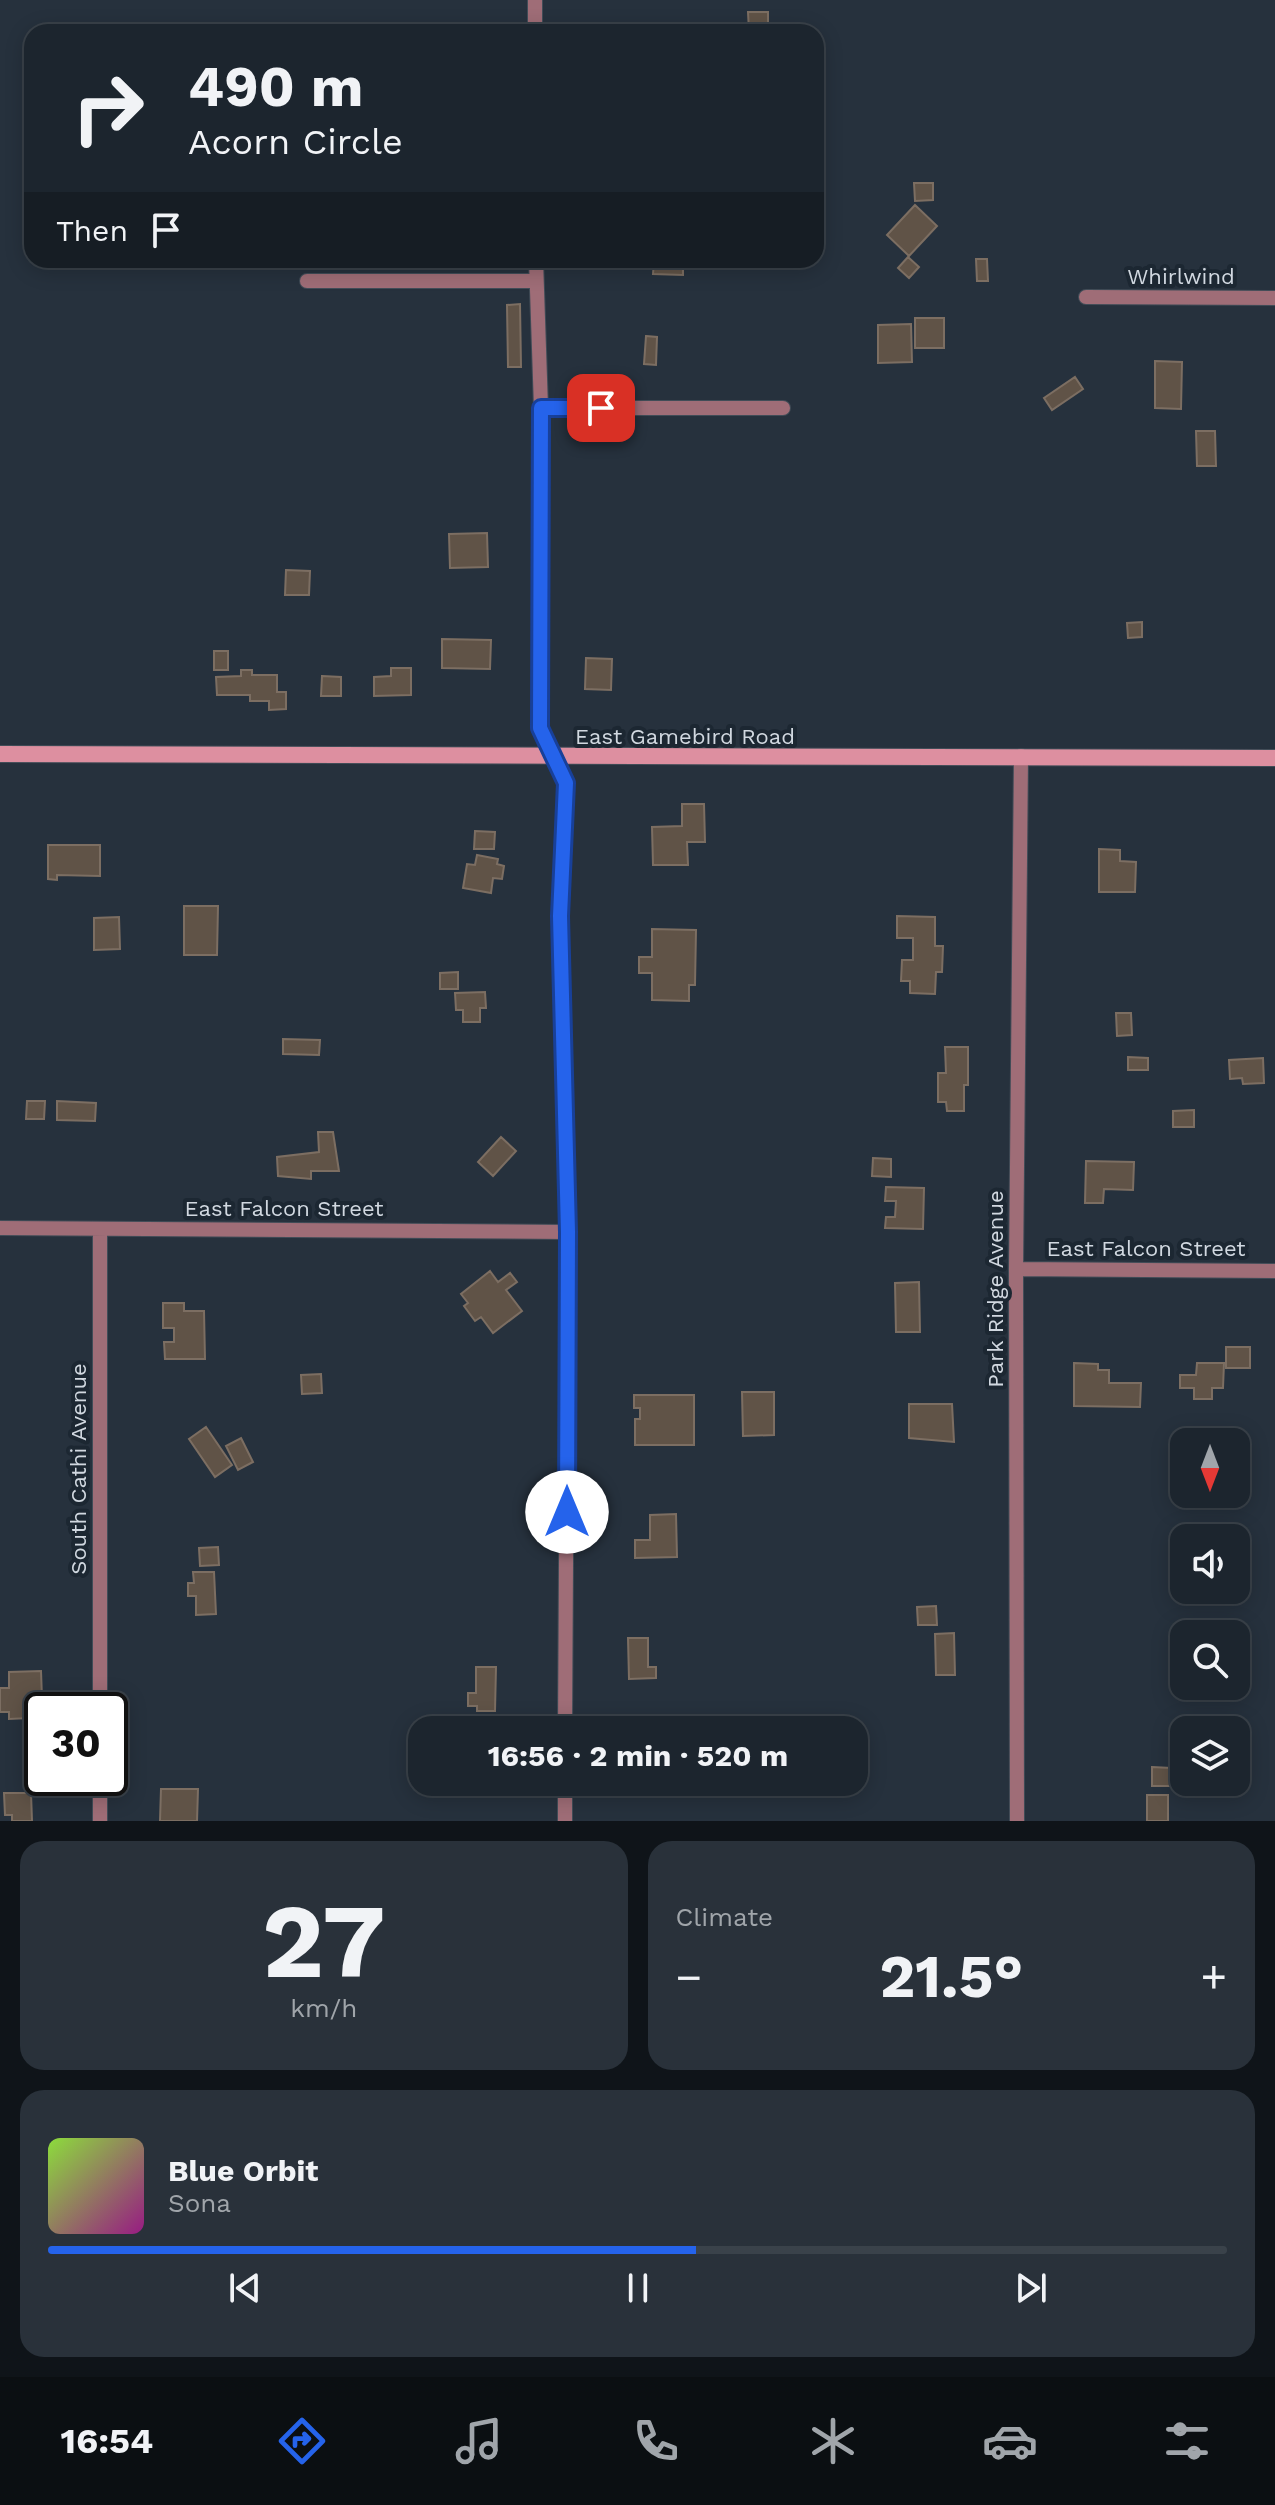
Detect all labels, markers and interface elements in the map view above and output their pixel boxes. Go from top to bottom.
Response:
text: 490 m [188,54,363,120]
icon: right [56,56,160,160]
text: Acorn Circle [188,121,403,163]
icon: arrive [144,208,188,252]
text: Then [56,213,128,248]
street label: Whirlwind [1127,264,1235,289]
pin [567,374,635,442]
icon: arrive [579,386,623,430]
street label: East Gamebird Road [575,724,795,749]
street label: Park Ridge Avenue [983,1190,1008,1388]
street label: East Falcon Street [184,1196,384,1221]
street label: East Falcon Street [1046,1236,1246,1261]
street label: South Cathi Avenue [66,1363,91,1575]
north arrow [1170,1428,1250,1508]
map controls [1170,1428,1250,1796]
position arrow [525,1470,609,1554]
button: sound [1170,1524,1250,1604]
button: search [1170,1620,1250,1700]
speed limit sign: 30 [24,1692,128,1796]
button: layers [1170,1716,1250,1796]
text: 16:56 · 2 min · 520 m [488,1738,788,1773]
text: 27 [262,1880,385,2002]
text: Climate [676,1902,773,1932]
text: 21.5° [879,1941,1023,2012]
text: − [676,1951,702,2003]
text: + [1200,1951,1227,2003]
text: km/h [290,1993,357,2023]
text: Blue Orbit [168,2153,318,2188]
text: Sona [168,2188,231,2218]
icon: previous [223,2266,267,2310]
icon: pause [616,2266,660,2310]
icon: next [1009,2266,1053,2310]
icon: directions [274,2413,330,2469]
icon: music [451,2413,507,2469]
icon: phone [628,2413,684,2469]
icon: climate [805,2413,861,2469]
icon: car [982,2413,1038,2469]
icon: filters [1159,2413,1215,2469]
text: 16:54 [60,2420,153,2462]

